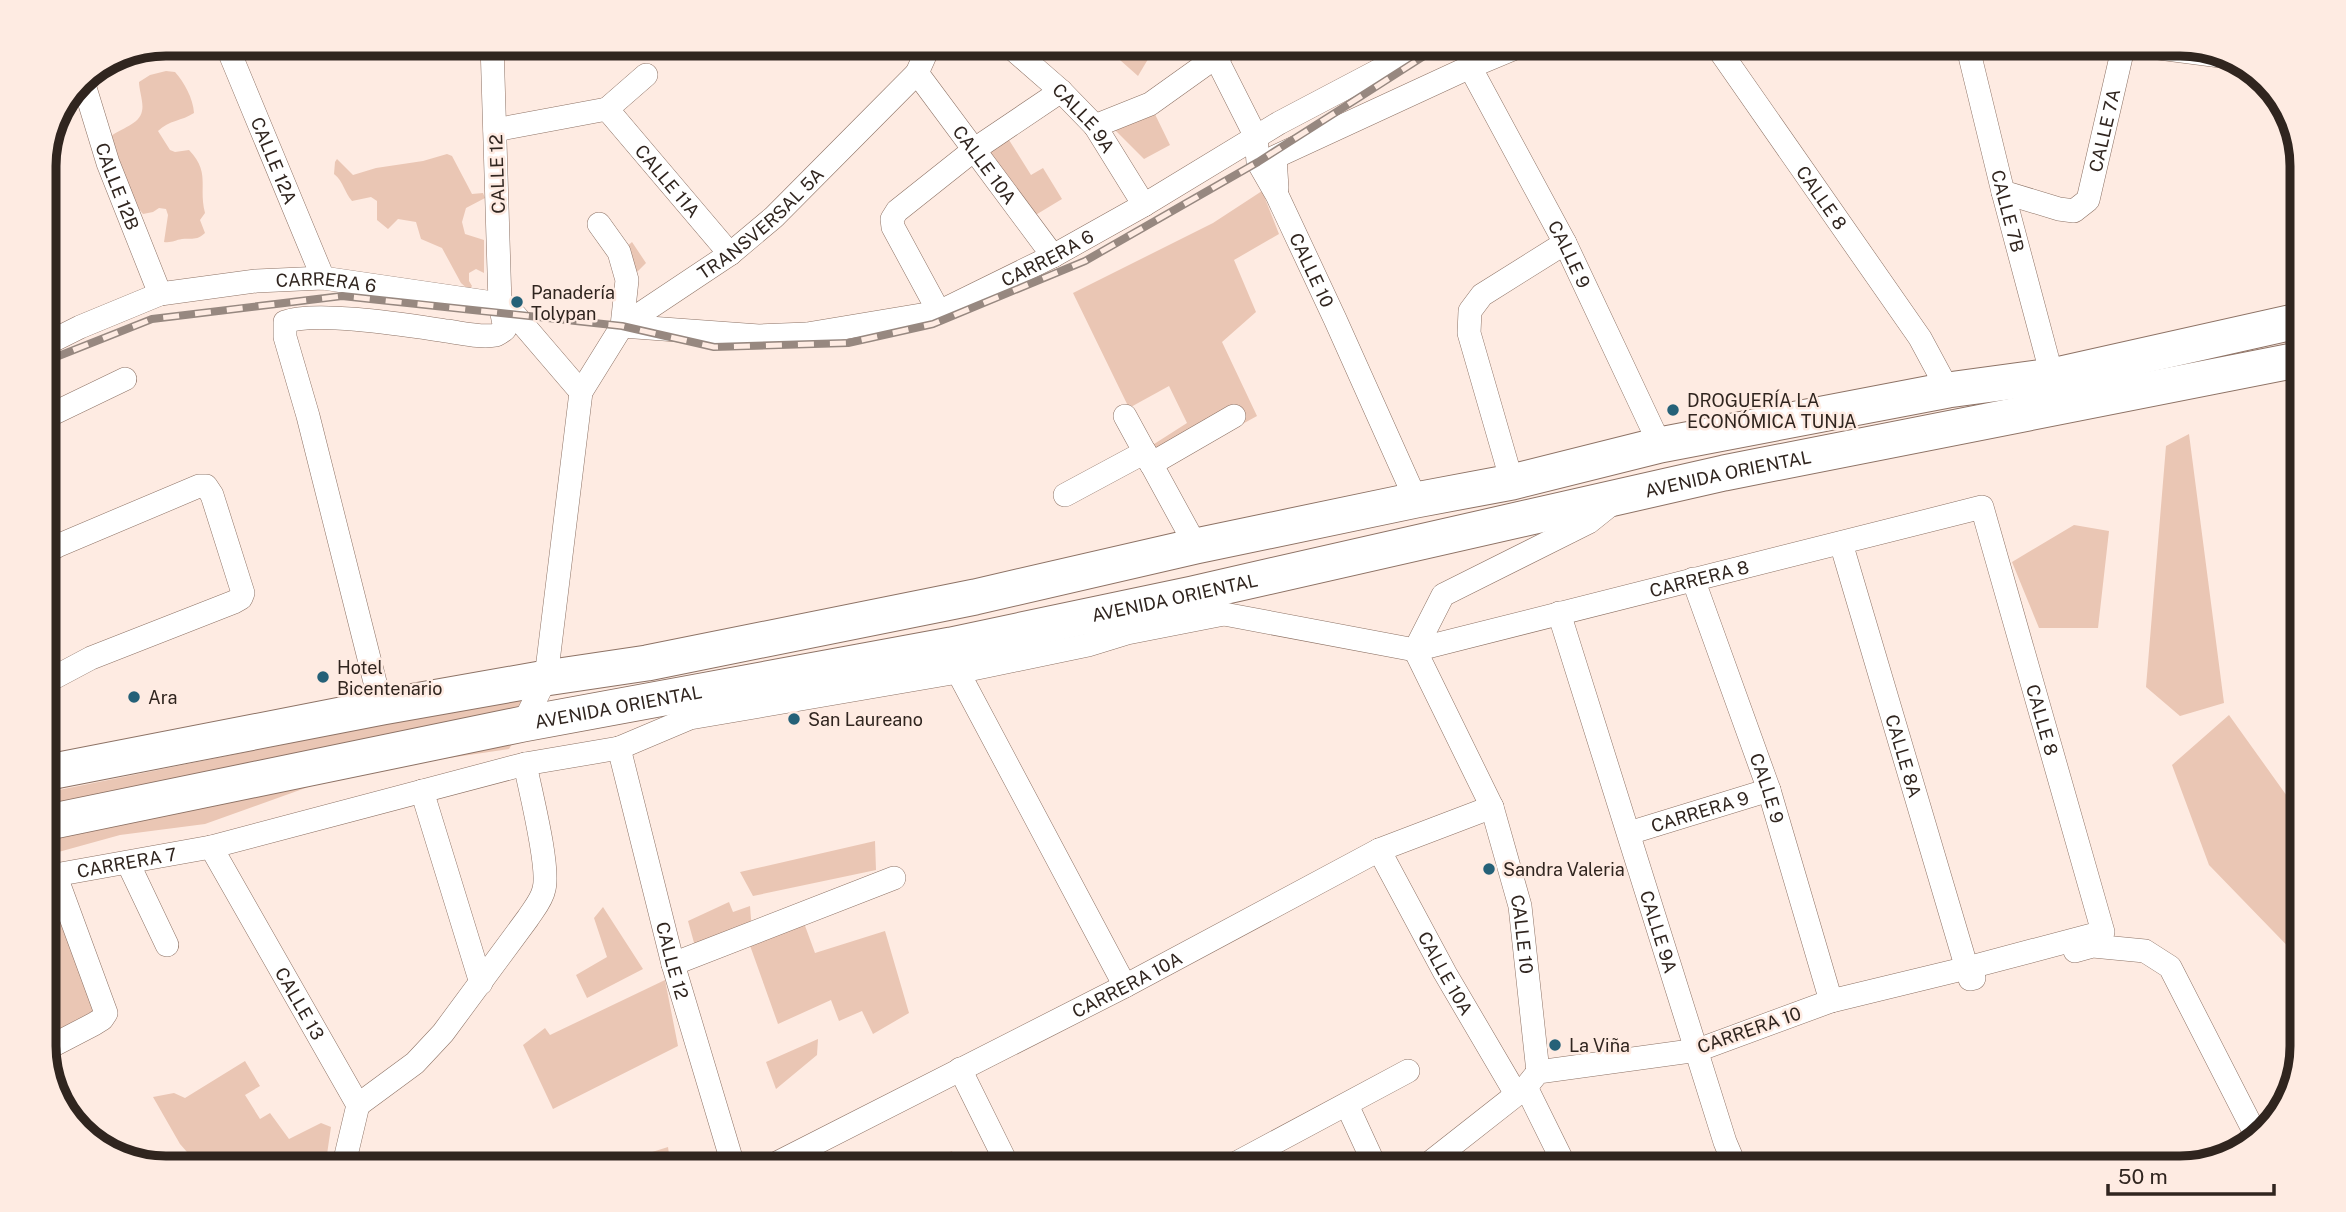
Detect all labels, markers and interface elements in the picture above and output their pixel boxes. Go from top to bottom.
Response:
street label: CALLE 9A [1049,78,1119,157]
street label: CALLE 7A [2084,86,2124,174]
street label: CALLE 12A [247,114,302,207]
street label: CALLE 10A [949,121,1021,208]
street label: CALLE 12 [485,134,509,214]
street label: CALLE 12B [92,140,144,233]
street label: CALLE 11A [631,140,705,221]
street label: CALLE 8 [1792,161,1851,233]
street label: TRANSVERSAL 5A [693,163,828,283]
street label: CALLE 7B [1988,168,2029,254]
street label: CALLE 9 [1544,217,1595,291]
street label: CARRERA 6 [998,225,1097,290]
street label: CALLE 10 [1286,229,1338,310]
street label: CARRERA 6 [275,267,378,296]
place label: Panadería Tolypan [531,282,615,324]
marker: Panadería Tolypan [509,294,525,310]
place label: DROGUERÍA LA ECONÓMICA TUNJA [1687,389,1857,432]
marker: DROGUERÍA LA ECONÓMICA TUNJA [1665,402,1681,418]
street label: AVENIDA ORIENTAL [1643,446,1813,501]
street label: CARRERA 8 [1647,556,1751,601]
street label: AVENIDA ORIENTAL [1090,569,1260,625]
place label: Hotel Bicentenario [337,657,442,699]
marker: Hotel Bicentenario [315,669,331,685]
street label: AVENIDA ORIENTAL [533,681,704,732]
street label: CALLE 8 [2022,682,2063,758]
place label: Ara [148,687,177,708]
marker: Ara [126,689,142,705]
place label: San Laureano [808,709,923,730]
marker: San Laureano [786,711,802,727]
street label: CALLE 8A [1882,712,1926,800]
street label: CALLE 9 [1746,750,1789,826]
street label: CARRERA 9 [1648,786,1751,836]
street label: CARRERA 7 [75,843,178,881]
place label: Sandra Valeria [1503,859,1625,880]
marker: Sandra Valeria [1481,861,1497,877]
street label: CALLE 9A [1636,888,1682,976]
street label: CALLE 10 [1507,892,1538,975]
street label: CALLE 12 [652,919,693,1002]
street label: CALLE 10A [1414,928,1478,1019]
street label: CARRERA 10A [1068,947,1186,1022]
street label: CALLE 13 [271,963,329,1043]
street label: CARRERA 10 [1694,1002,1804,1058]
place label: La Viña [1569,1035,1630,1056]
marker: La Viña [1547,1037,1563,1053]
scale bar [2108,1152,2274,1196]
text: 50 m [2118,1164,2168,1189]

